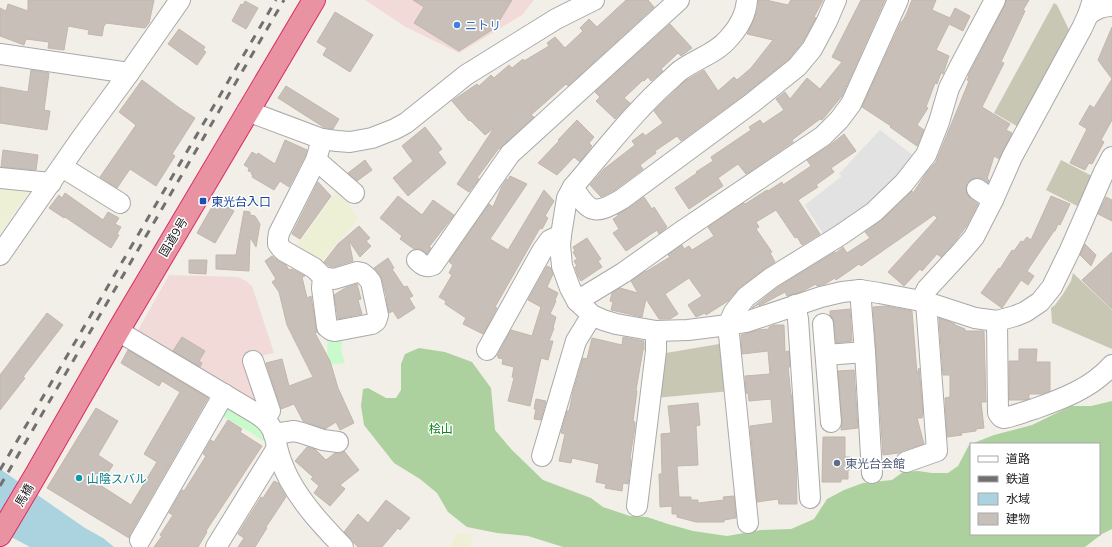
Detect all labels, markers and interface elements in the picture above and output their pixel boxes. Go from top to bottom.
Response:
place label: ニトリ [465,18,501,33]
marker: ニトリ [452,20,462,30]
place label: 東光台入口 [211,194,271,209]
marker: 東光台入口 [198,196,208,206]
street label: 国道9号 [155,215,191,259]
park label: 桧山 [429,421,453,436]
legend [970,443,1100,535]
text: 道路 [1006,451,1030,466]
place label: 東光台会館 [845,456,905,471]
marker: 東光台会館 [832,458,842,468]
place label: 山陰スバル [87,471,147,486]
text: 鉄道 [1006,471,1030,486]
marker: 山陰スバル [74,473,84,483]
street label: 馬橋 [11,481,37,509]
text: 水域 [1006,491,1030,506]
text: 建物 [1006,511,1030,526]

